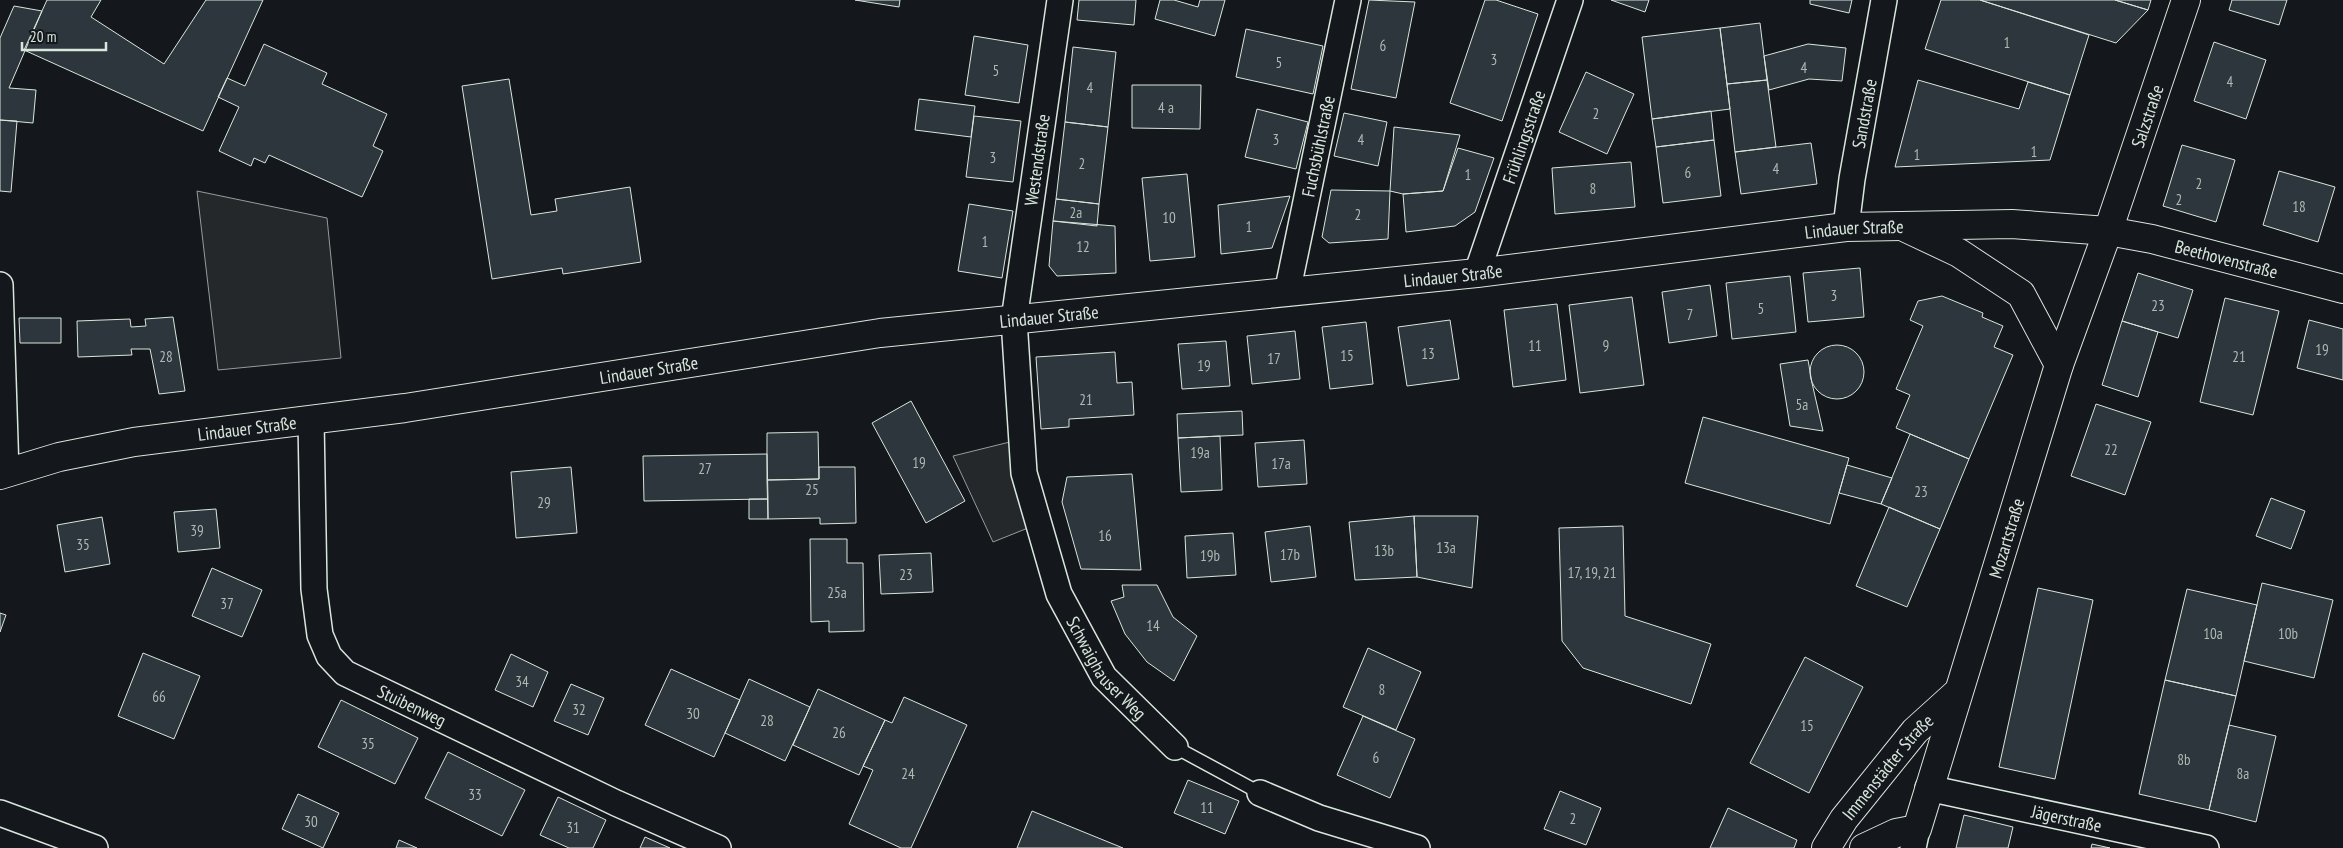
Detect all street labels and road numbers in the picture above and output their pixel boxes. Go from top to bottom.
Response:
street label: Sandstraße [1846,77,1881,150]
street label: Salzstraße [2126,82,2168,151]
street label: Frühlingsstraße [1497,87,1550,187]
street label: Fuchsbühlstraße [1296,93,1339,199]
street label: Westendstraße [1019,113,1055,207]
street label: Lindauer Straße [1803,214,1904,244]
street label: Beethovenstraße [2173,234,2280,283]
street label: Lindauer Straße [1402,258,1504,292]
street label: Lindauer Straße [998,300,1100,332]
street label: Lindauer Straße [598,350,700,389]
street label: Lindauer Straße [196,410,298,445]
street label: Mozartstraße [1983,495,2029,581]
street label: Schwaighauser Weg [1062,612,1152,724]
street label: Stuibenweg [374,679,450,731]
street label: Immenstädter Straße [1837,709,1938,824]
street label: Jägerstraße [2029,799,2104,837]

